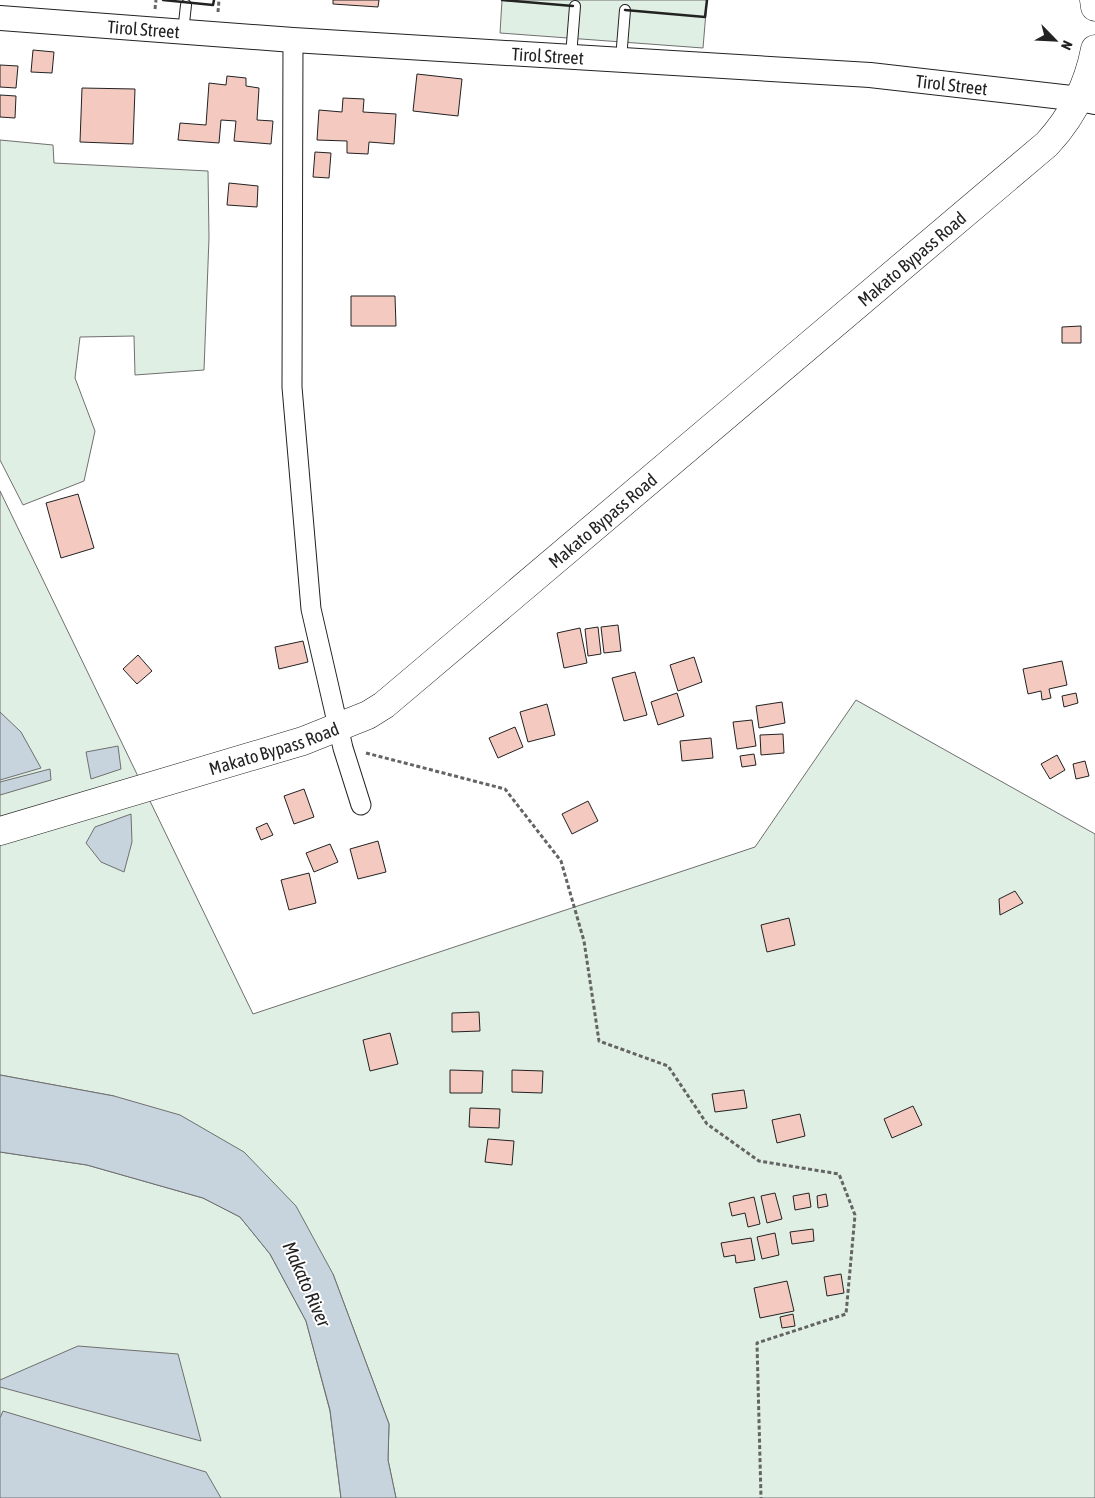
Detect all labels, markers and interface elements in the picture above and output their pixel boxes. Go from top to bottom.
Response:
north arrow [1030,15,1080,65]
street label: Tirol Street [107,16,180,42]
text: N [1058,38,1076,52]
street label: Tirol Street [511,43,584,68]
street label: Tirol Street [915,70,989,99]
street label: Makato Bypass Road [853,207,970,310]
street label: Makato Bypass Road [544,469,661,572]
street label: Makato Bypass Road [206,717,342,779]
water label: Makato River [278,1238,336,1331]

